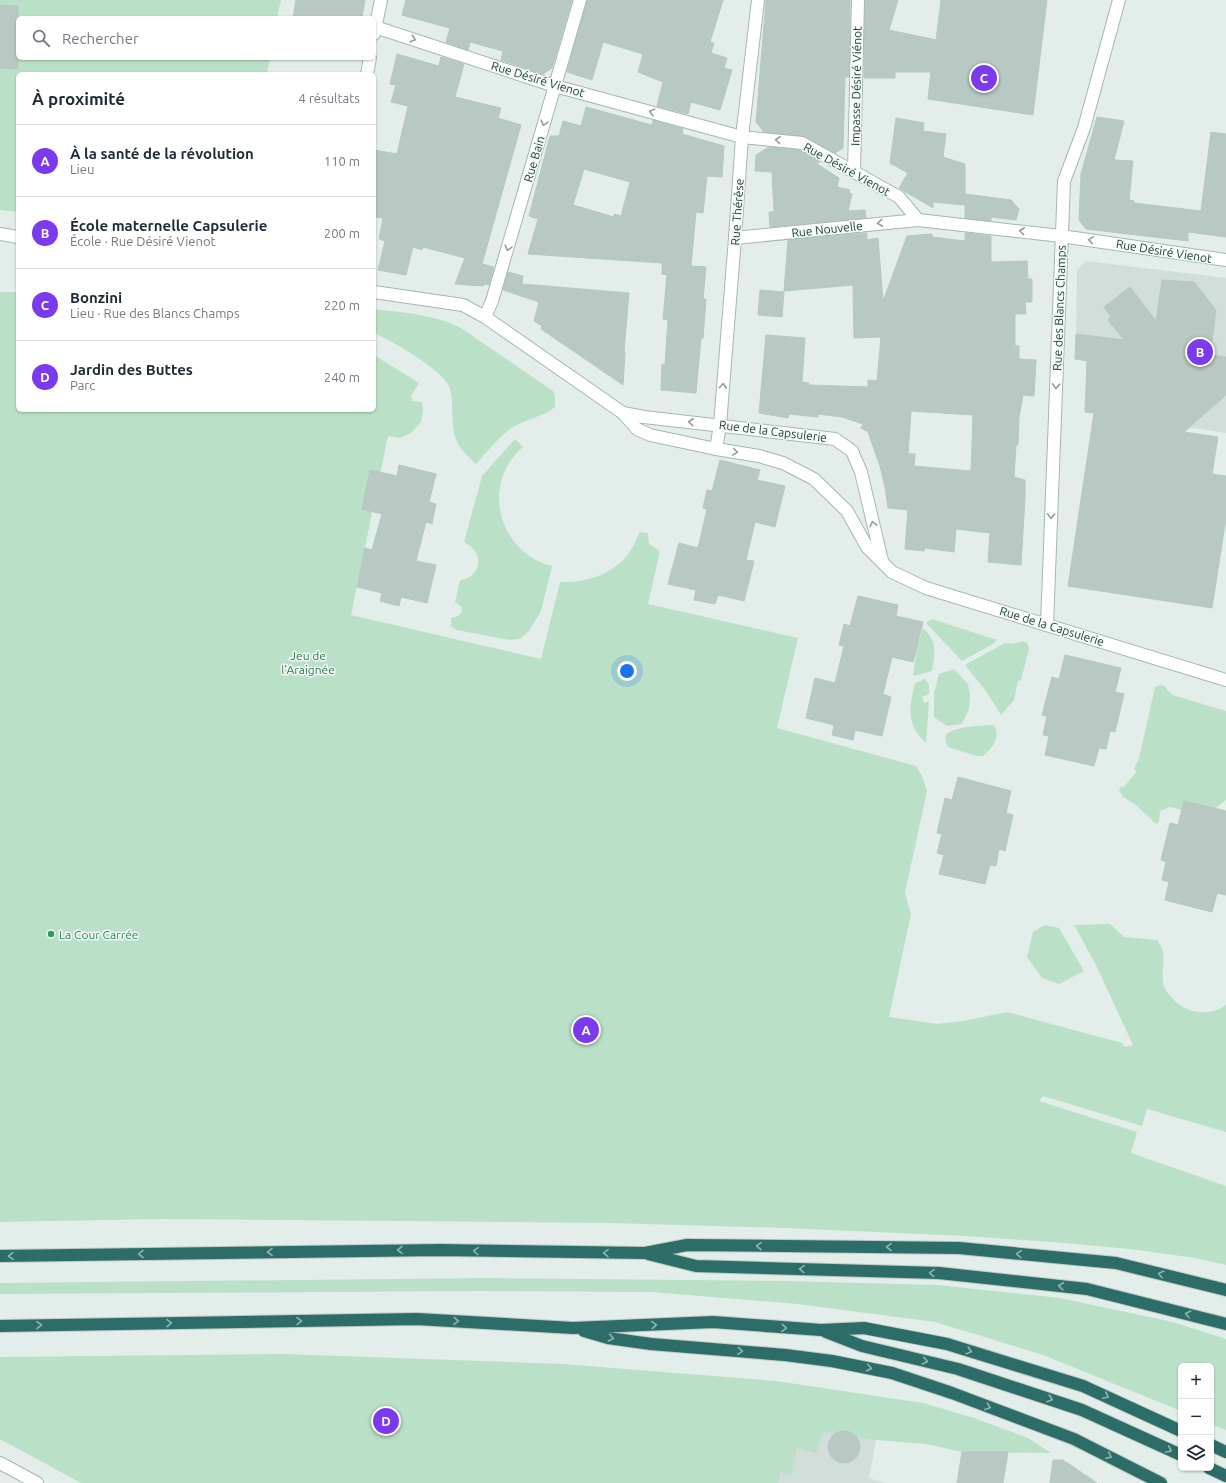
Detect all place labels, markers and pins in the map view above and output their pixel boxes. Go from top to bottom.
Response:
pin: C [971,63,997,93]
pin: B [1187,337,1213,367]
place label: La Cour Carrée [59,928,138,941]
marker: La Cour Carrée [46,929,56,939]
pin: A [573,1015,599,1045]
pin: D [373,1406,399,1436]

